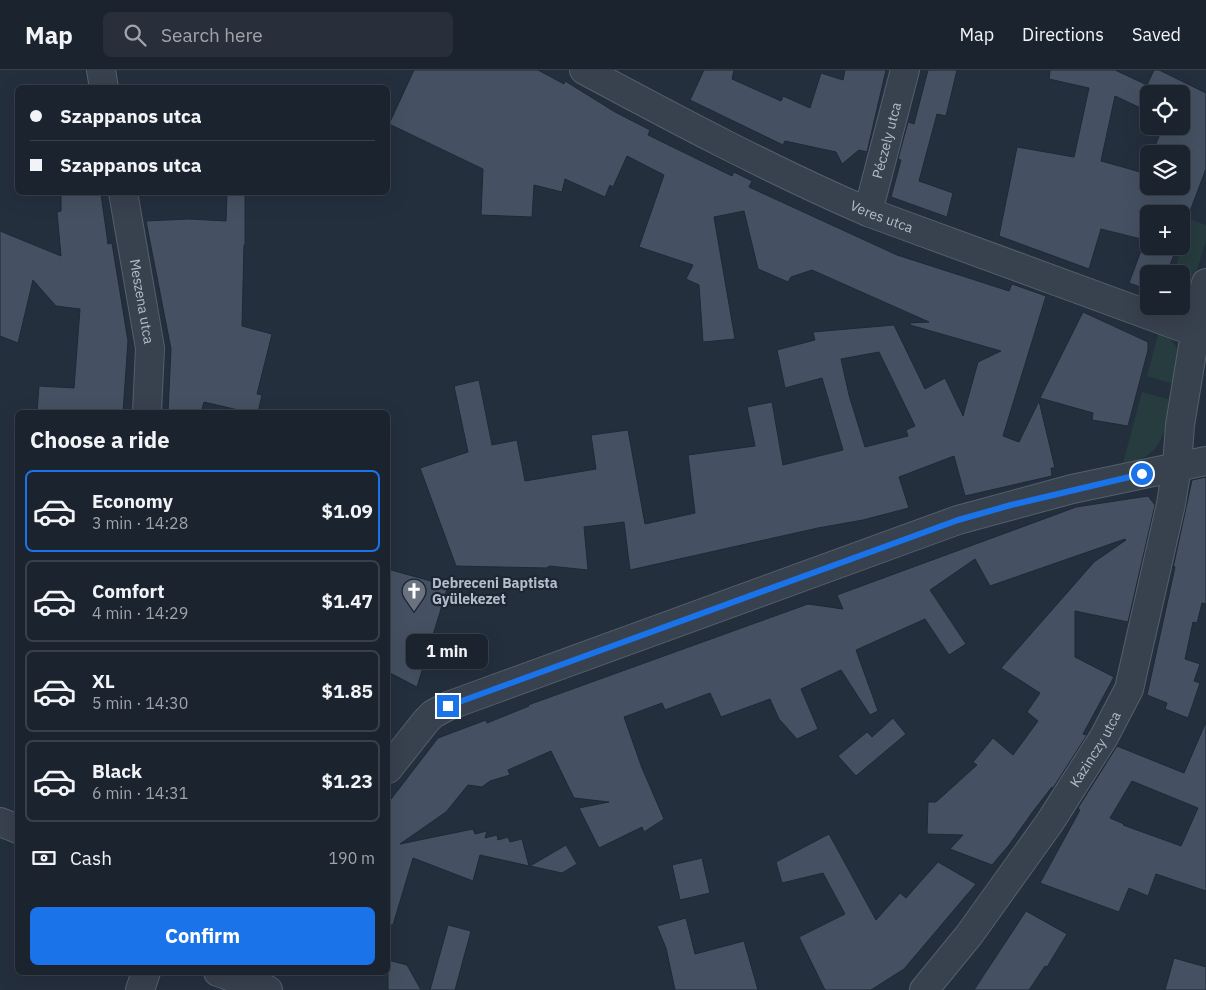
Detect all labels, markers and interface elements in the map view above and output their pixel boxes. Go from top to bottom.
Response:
search box [103,12,453,57]
text: Map [25,19,73,51]
icon: search [121,21,149,49]
text: Search here [161,23,263,47]
text: Map [959,23,994,46]
text: Directions [1022,23,1104,46]
text: Saved [1132,23,1181,46]
map controls [1140,85,1190,315]
button: locate [1140,85,1190,135]
street label: Péczely utca [868,100,905,181]
text: Szappanos utca [60,104,202,128]
button: layers [1140,145,1190,195]
text: Szappanos utca [60,153,202,177]
street label: Veres utca [847,196,916,237]
button: + [1140,205,1190,255]
street label: Meszena utca [126,258,158,346]
button: − [1140,265,1190,315]
text: Choose a ride [30,425,170,454]
route start [1131,463,1153,485]
icon: car [32,489,77,534]
text: Economy [92,489,173,513]
text: $1.09 [321,499,373,523]
text: 3 min · 14:28 [92,513,188,533]
place label: Debreceni Baptista Gyülekezet [432,574,558,608]
church icon: Debreceni Baptista Gyülekezet [401,578,427,612]
icon: car [32,579,77,624]
text: Comfort [92,579,165,603]
text: $1.47 [321,589,373,613]
text: 4 min · 14:29 [92,603,188,623]
callout: 1 min [407,634,489,668]
text: 1 min [426,641,468,661]
icon: car [32,669,77,714]
text: XL [92,669,115,693]
text: $1.85 [321,679,373,703]
text: 5 min · 14:30 [92,693,188,713]
route end [437,695,459,717]
street label: Kazinczy utca [1066,708,1125,790]
icon: car [32,759,77,804]
text: Black [92,759,142,783]
text: $1.23 [321,769,373,793]
text: 6 min · 14:31 [92,783,188,803]
icon: cash [30,844,58,872]
text: Cash [70,846,112,870]
text: 190 m [328,848,375,868]
button: Confirm [30,907,375,965]

